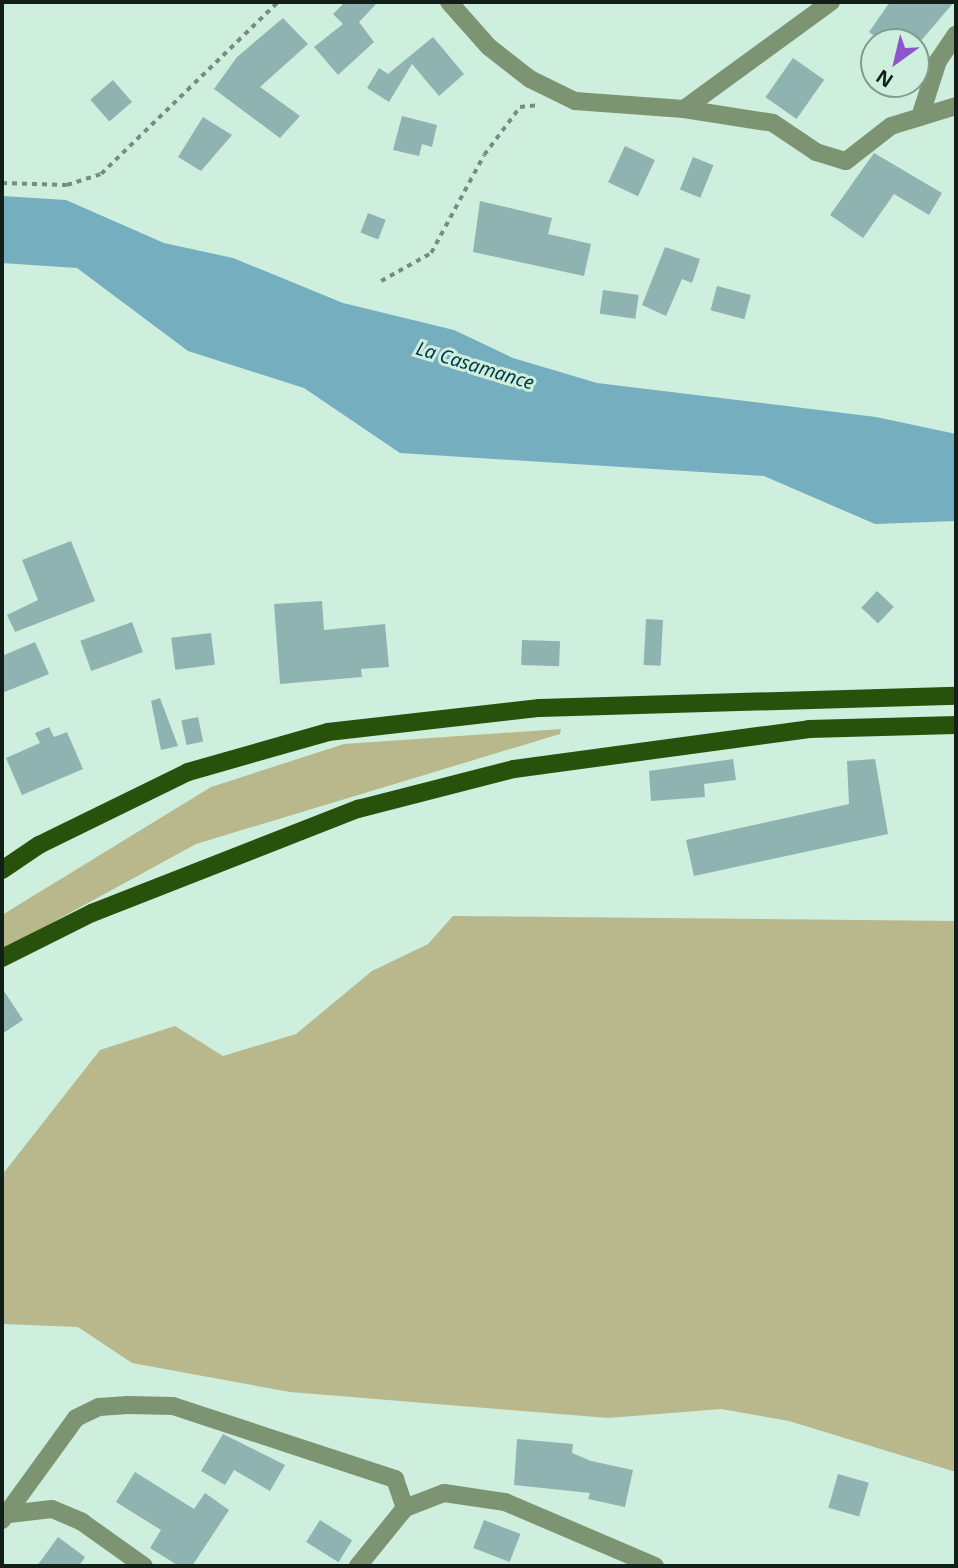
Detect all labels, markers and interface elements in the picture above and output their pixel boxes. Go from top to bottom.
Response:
north arrow [860,28,930,98]
text: N [871,64,898,94]
water label: La Casamance [413,337,537,395]

